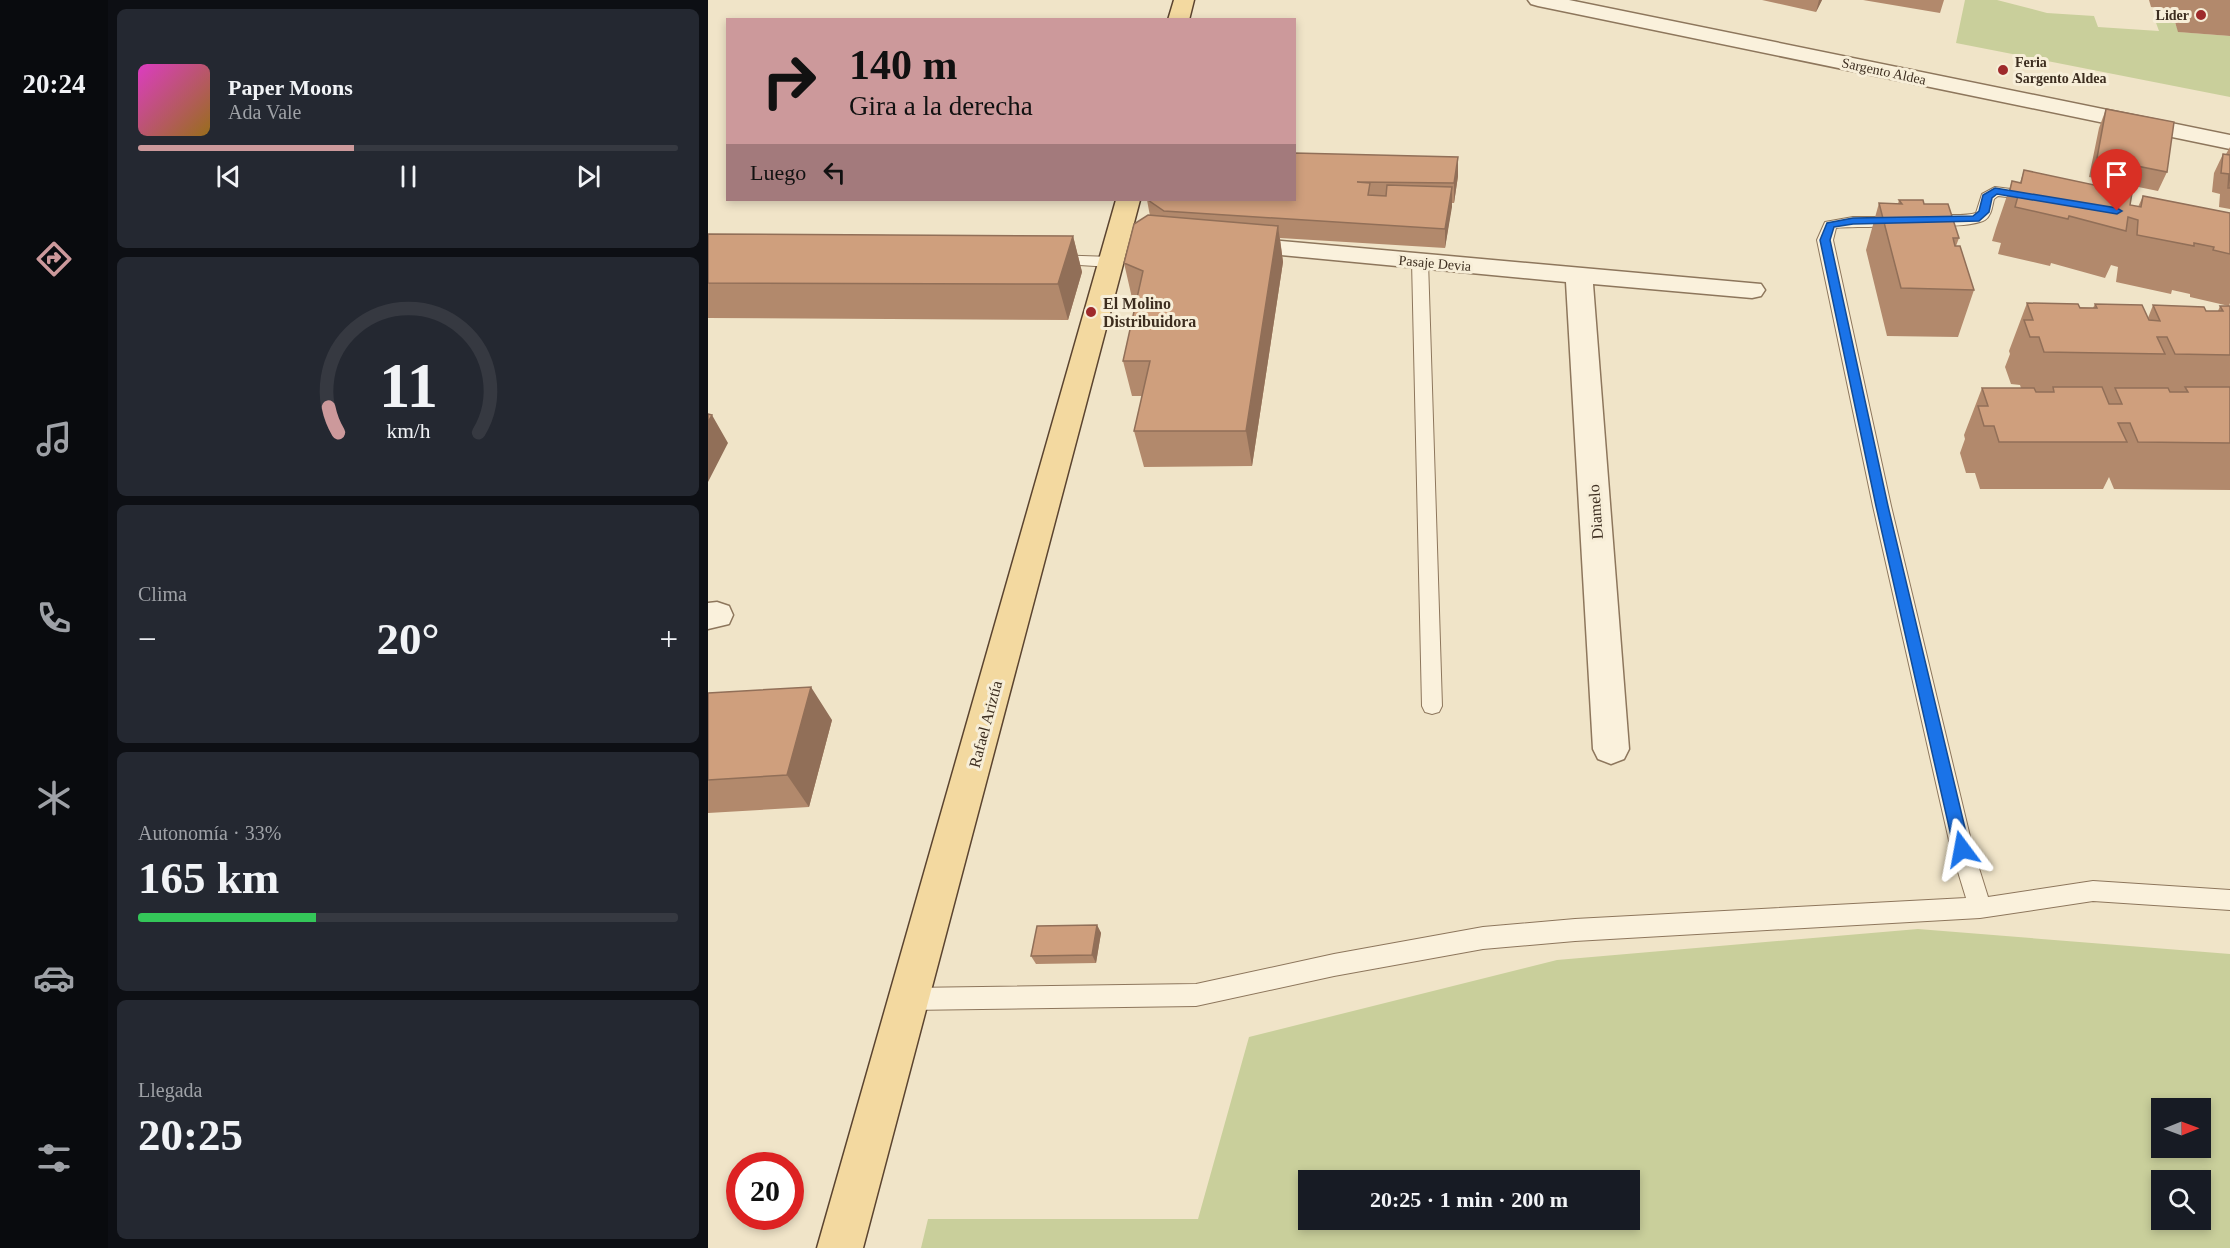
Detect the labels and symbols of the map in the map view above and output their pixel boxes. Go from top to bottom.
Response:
place label: Lider [2156,8,2189,23]
marker: Lider [2194,8,2208,22]
street label: Sargento Aldea [1840,55,1928,88]
place label: Feria Sargento Aldea [2015,55,2106,86]
marker: Feria Sargento Aldea [1996,63,2010,77]
pin [2091,149,2142,211]
street label: Pasaje Devia [1398,253,1473,274]
place label: El Molino Distribuidora [1103,295,1196,330]
marker: El Molino Distribuidora [1084,305,1098,319]
street label: Diamelo [1585,484,1606,540]
street label: Rafael Ariztía [966,679,1005,769]
position arrow [1930,817,1994,881]
north arrow [2151,1098,2211,1158]
speed limit sign: 20 [726,1152,804,1230]

